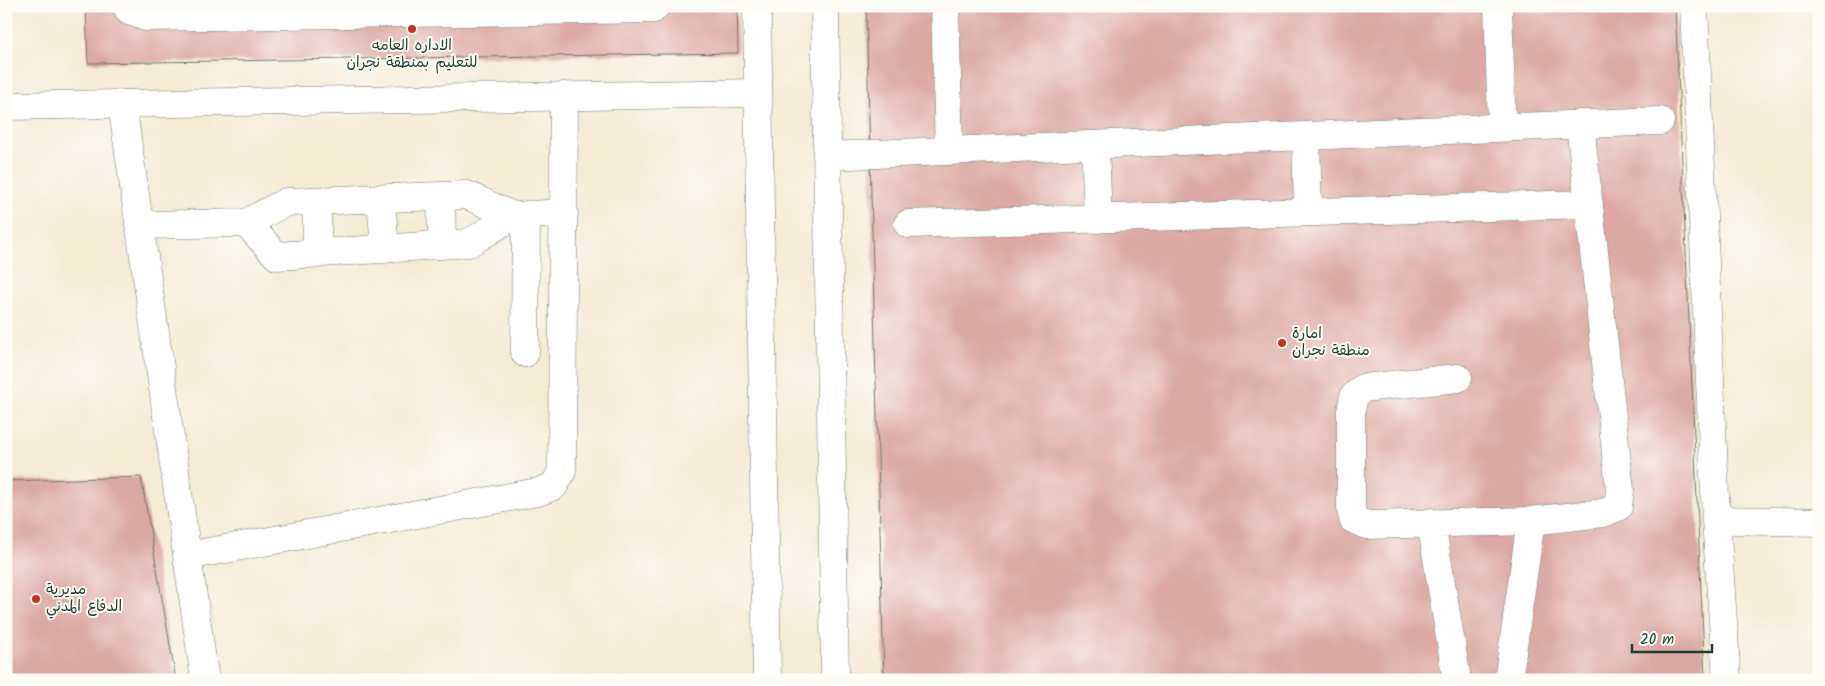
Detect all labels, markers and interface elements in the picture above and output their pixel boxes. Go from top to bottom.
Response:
marker: الاداره العامه للتعليم بمنطقة نجران [406,23,418,35]
place label: الاداره العامه للتعليم بمنطقة نجران [346,34,478,75]
place label: امارة منطقة نجران [1292,322,1370,363]
marker: امارة منطقة نجران [1276,337,1288,349]
place label: مديرية الدفاع المدني [46,578,122,619]
marker: مديرية الدفاع المدني [30,593,42,605]
scale bar [1632,621,1712,653]
text: 20 m [1640,628,1674,652]

